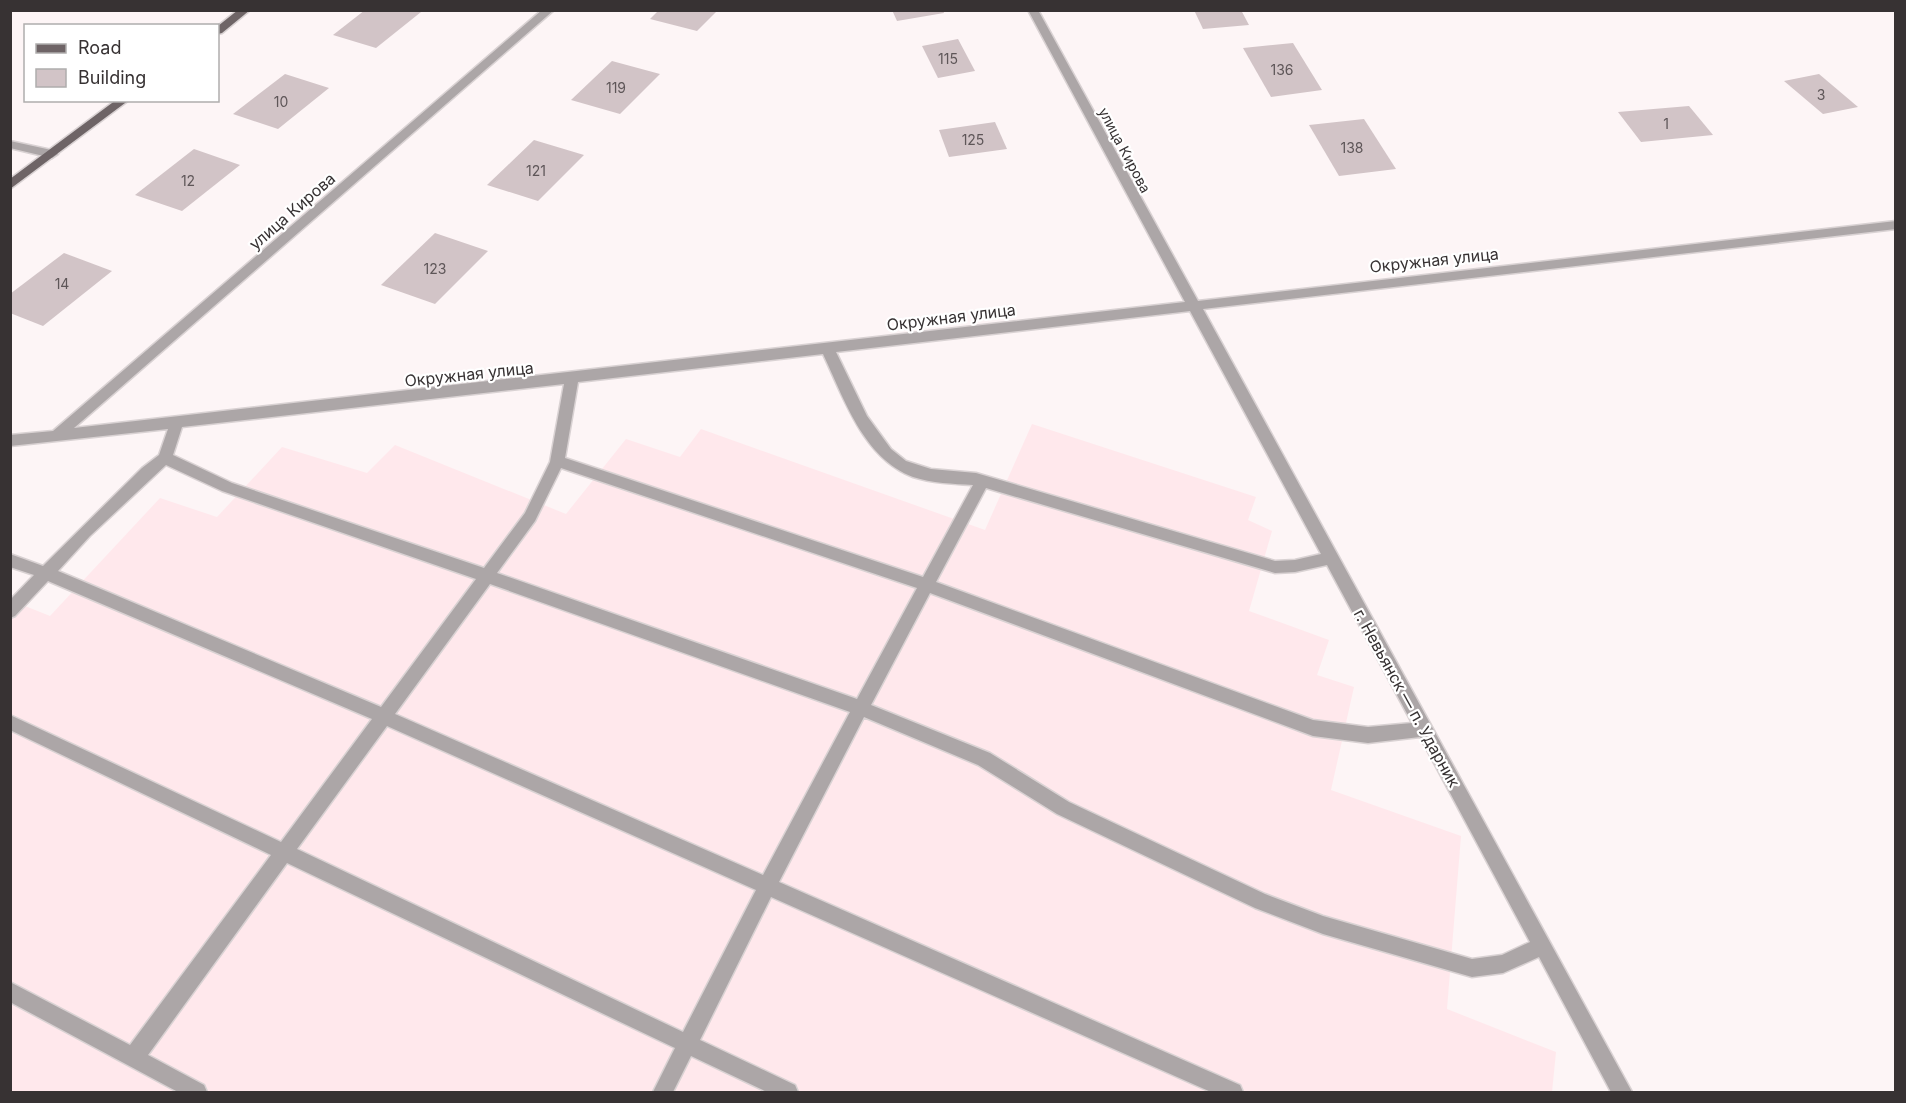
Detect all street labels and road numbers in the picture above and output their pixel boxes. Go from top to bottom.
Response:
street label: улица Кирова [1095,104,1155,196]
street label: улица Кирова [245,168,339,254]
street label: Окружная улица [1368,243,1500,277]
street label: Окружная улица [885,299,1017,335]
street label: Окружная улица [403,357,535,391]
street label: г. Невьянск — п. Ударник [1350,606,1464,791]

